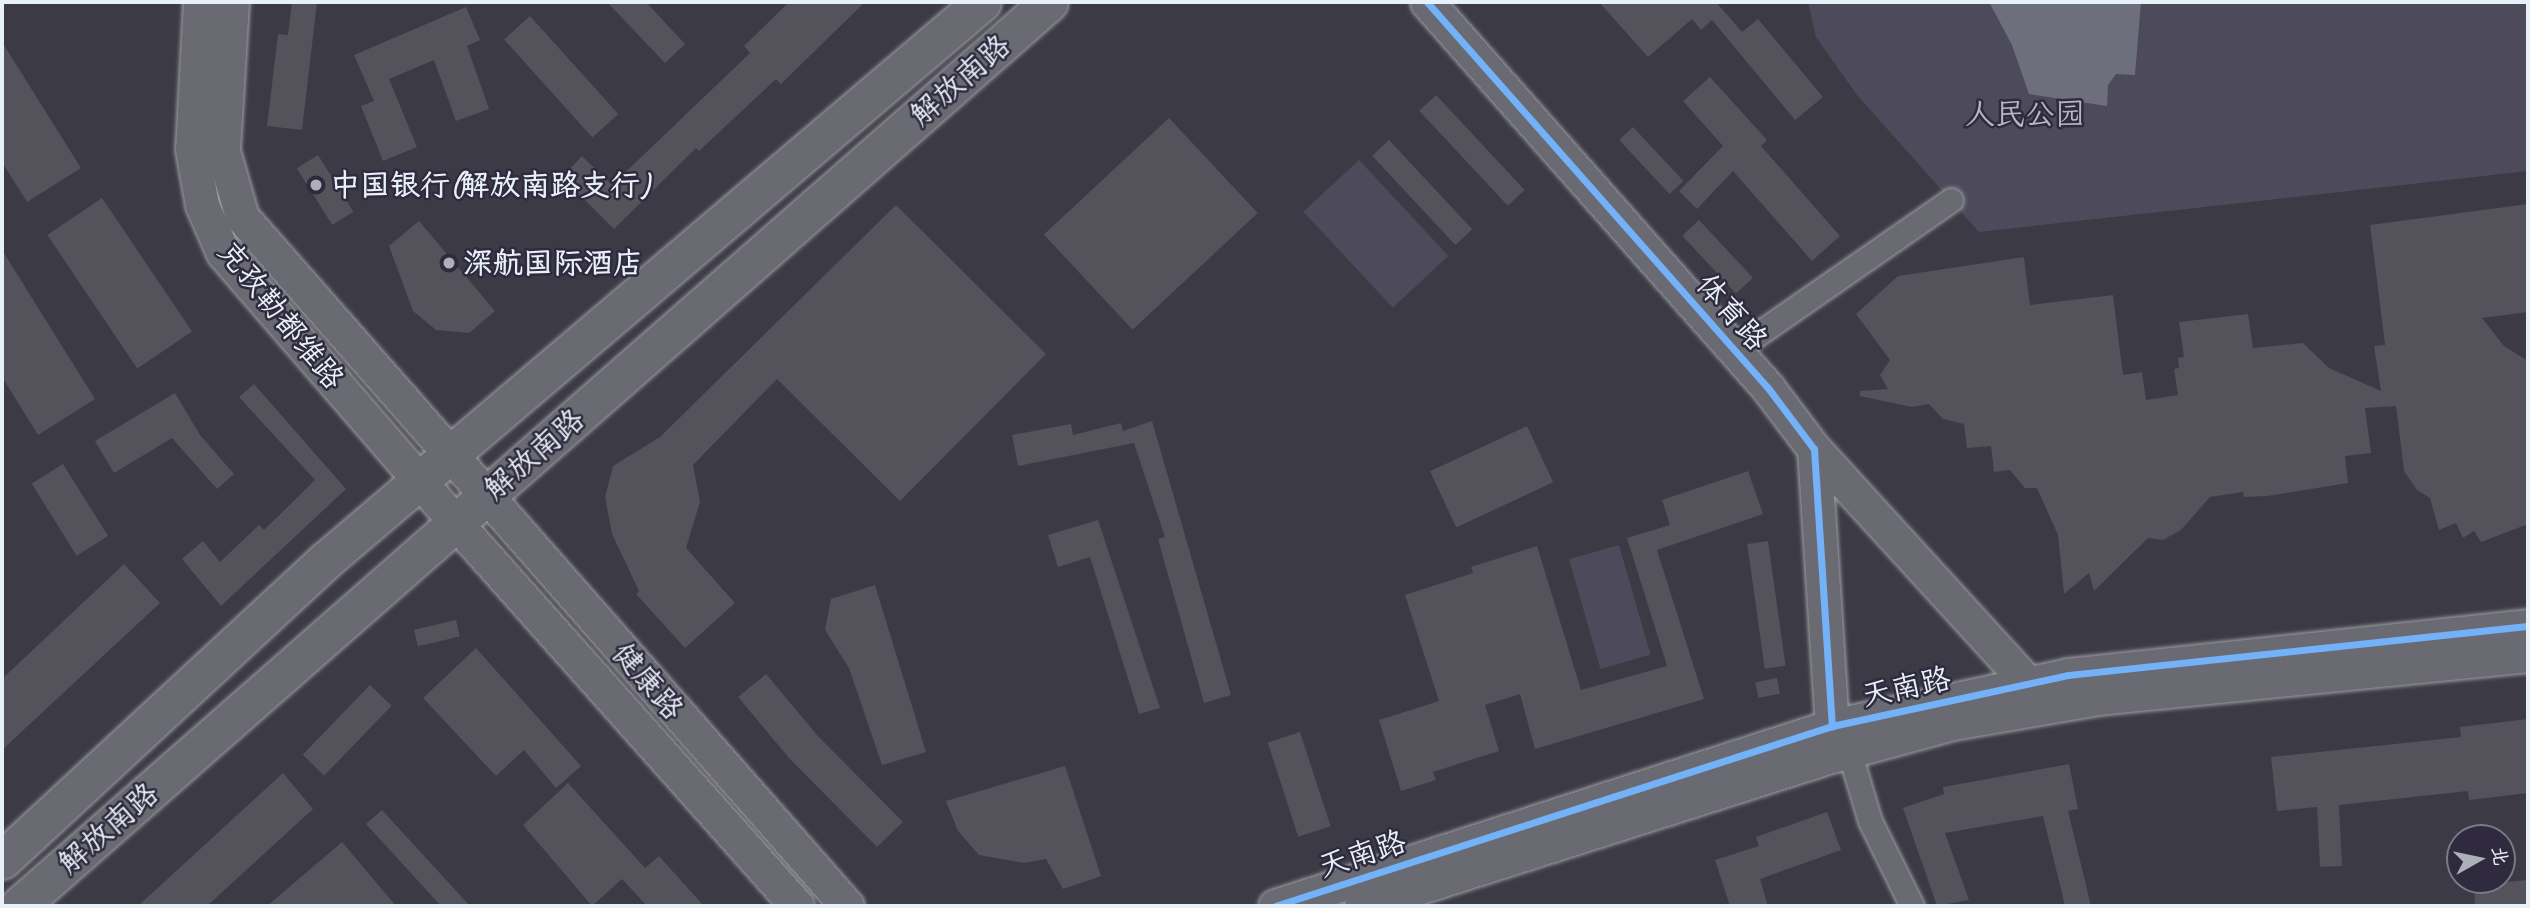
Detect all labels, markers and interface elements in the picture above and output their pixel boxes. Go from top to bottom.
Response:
street label: 解放南路 [903,27,1017,133]
park label: 人民公园 [1965,96,2085,132]
place label: 中国银行(解放南路支行) [330,167,650,203]
marker: 中国银行(解放南路支行) [308,177,324,193]
street label: 克孜勒都维路 [210,234,352,396]
place label: 深航国际酒店 [463,245,643,281]
marker: 深航国际酒店 [441,255,457,271]
street label: 体育路 [1689,266,1775,358]
street label: 解放南路 [477,401,591,507]
street label: 健康路 [605,635,691,727]
street label: 天南路 [1858,660,1954,714]
street label: 解放南路 [51,775,165,881]
street label: 天南路 [1314,823,1410,885]
north arrow [2446,824,2516,894]
text: 北 [2486,845,2513,867]

